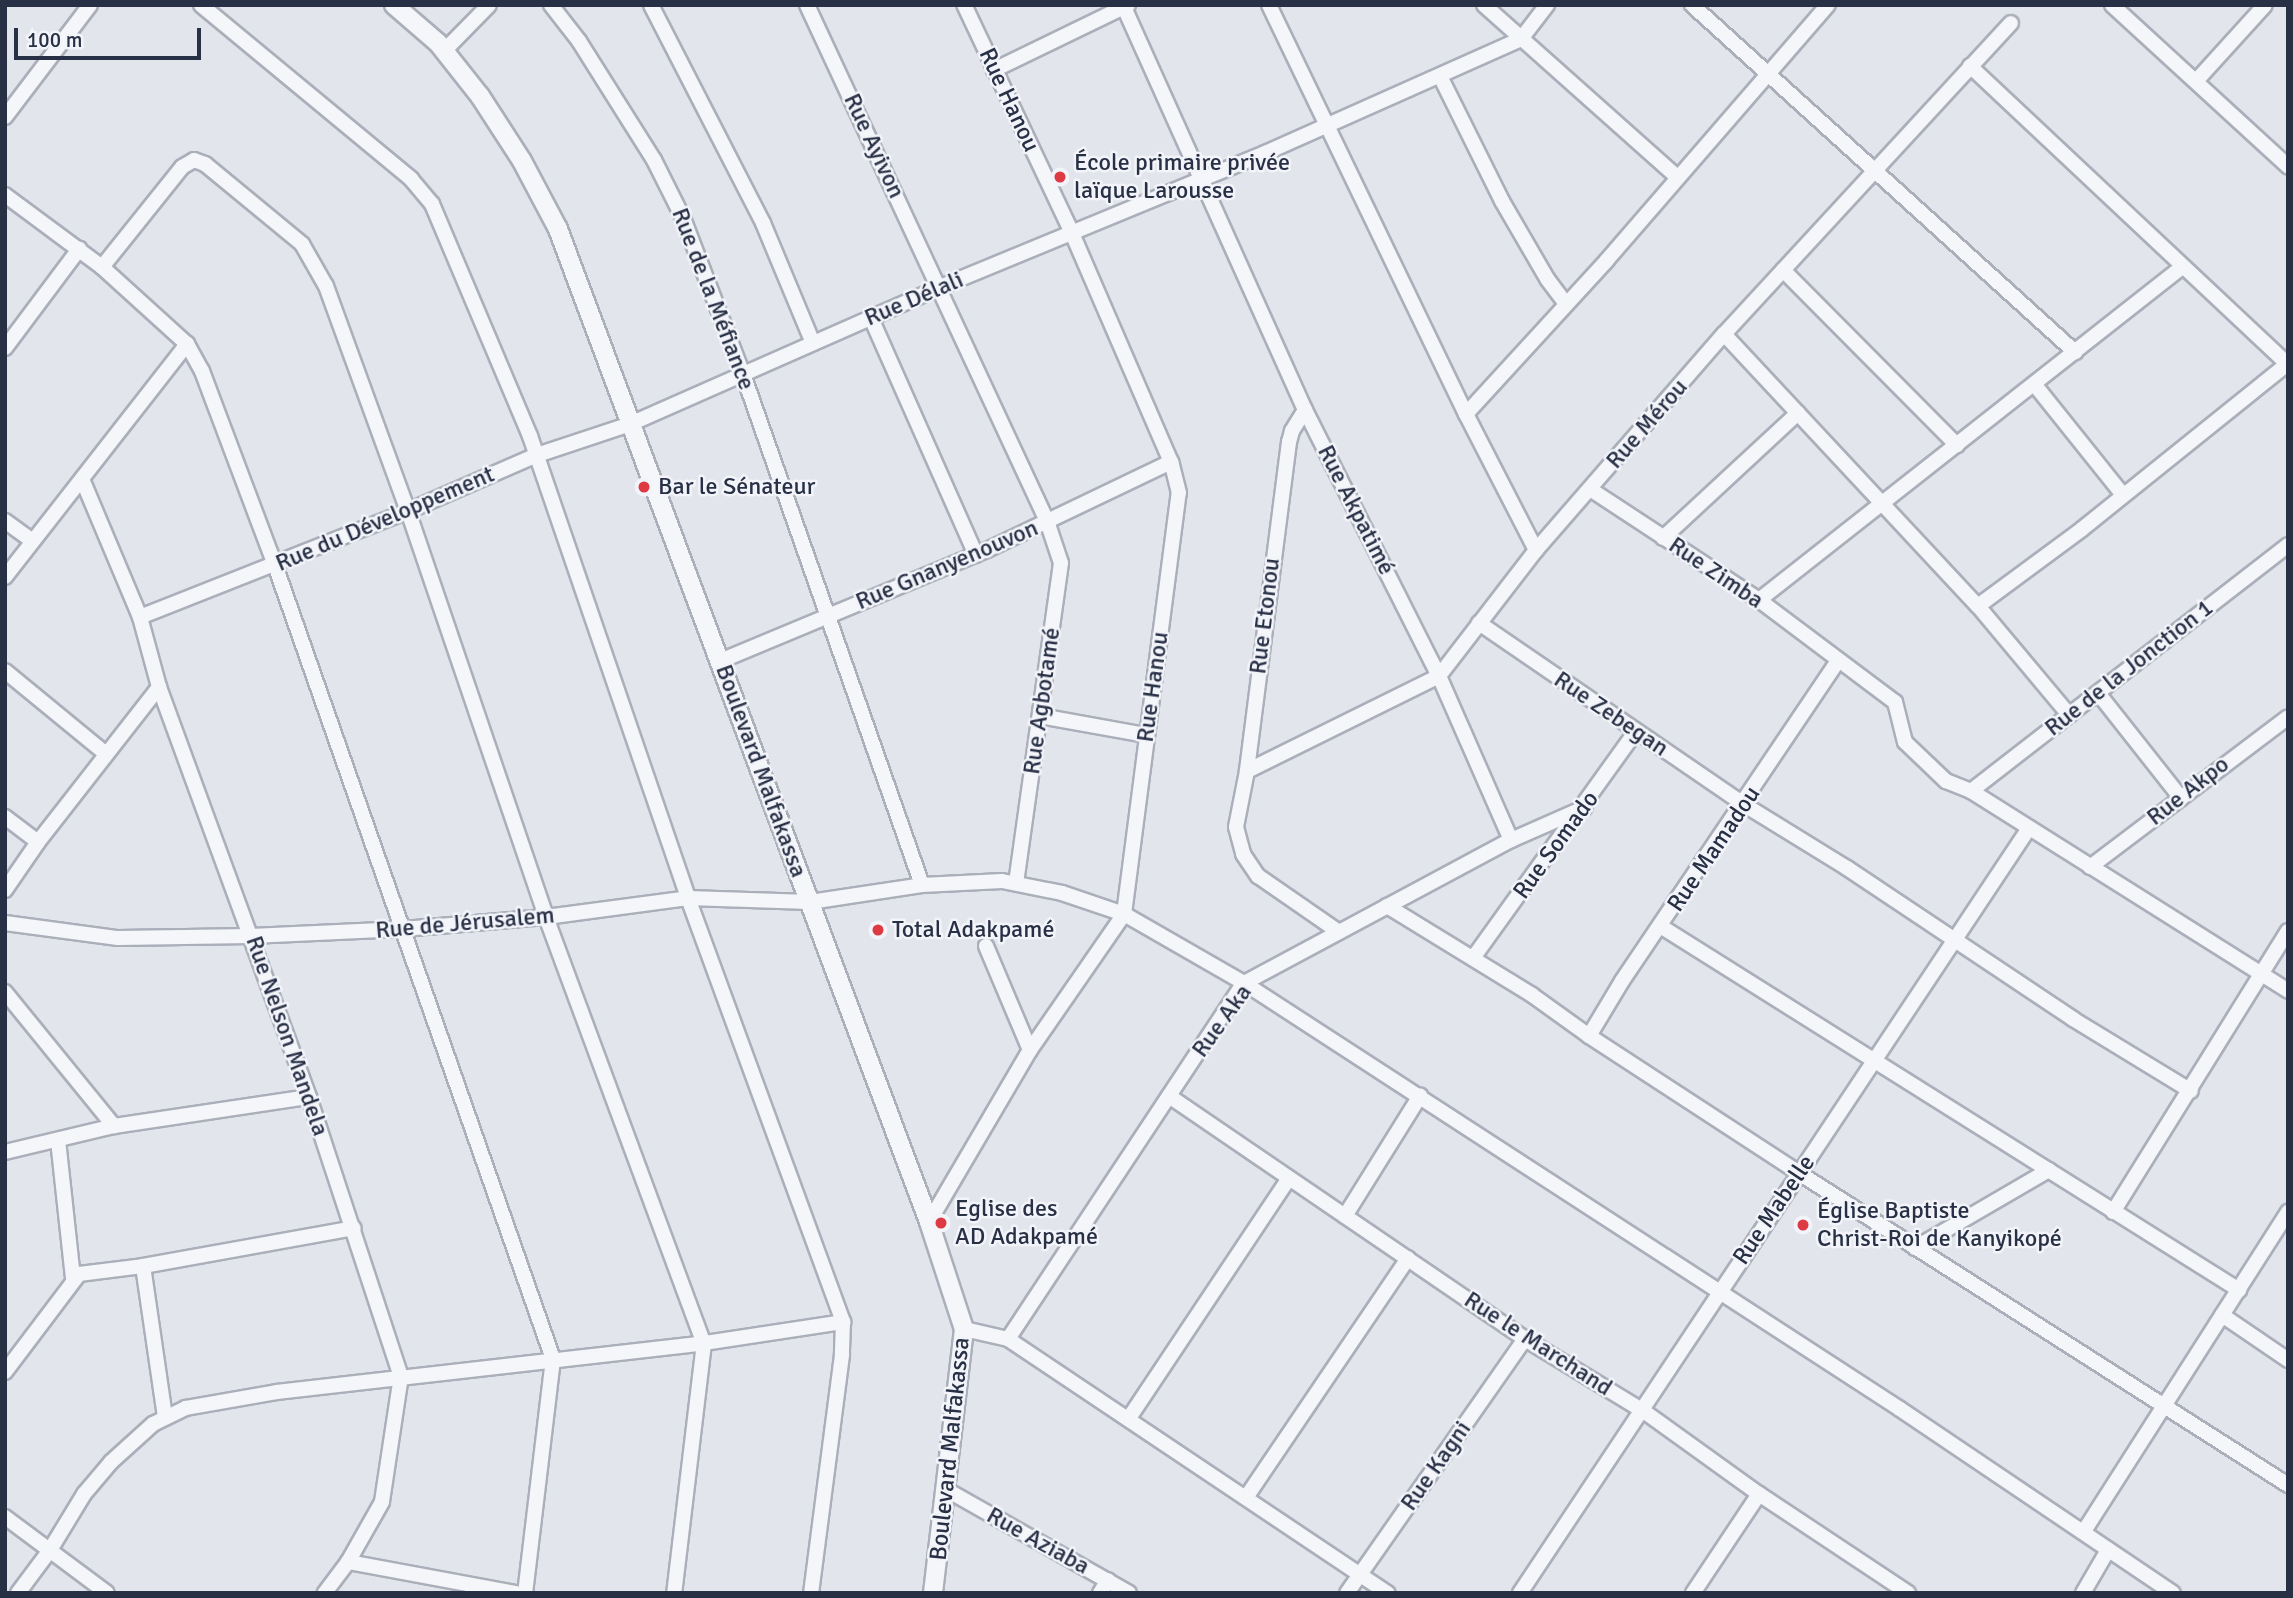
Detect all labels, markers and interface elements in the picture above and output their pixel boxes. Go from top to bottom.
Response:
scale bar [18,14,205,58]
text: 100 m [27,27,82,53]
street label: Rue Hanou [972,43,1046,157]
street label: Rue Ayivon [837,89,911,203]
place label: École primaire privée laïque Larousse [1074,149,1290,205]
marker: École primaire privée laïque Larousse [1052,169,1068,185]
street label: Rue de la Méfiance [665,204,761,394]
street label: Rue Délali [860,265,968,333]
street label: Rue Mérou [1600,373,1694,475]
street label: Rue Akpatimé [1311,440,1401,580]
street label: Rue du Développement [271,460,499,578]
place label: Bar le Sénateur [658,473,815,501]
marker: Bar le Sénateur [636,479,652,495]
street label: Rue Gnanyenouvon [851,514,1043,616]
street label: Rue Zimba [1663,531,1769,615]
street label: Rue Etonou [1244,556,1286,676]
street label: Rue de la Jonction 1 [2039,593,2219,743]
street label: Rue Agbotamé [1017,626,1067,776]
street label: Rue Hanou [1131,630,1175,744]
street label: Boulevard Malfakassa [709,661,813,881]
street label: Rue Zebegan [1548,665,1674,763]
street label: Rue Akpo [2141,750,2235,832]
street label: Rue Mamadou [1661,781,1767,917]
street label: Rue Somado [1507,785,1605,905]
street label: Rue de Jérusalem [374,901,556,945]
place label: Total Adakpamé [892,916,1054,944]
marker: Total Adakpamé [870,922,886,938]
street label: Rue Nelson Mandela [239,932,335,1140]
street label: Rue Aka [1186,979,1258,1063]
street label: Rue Mabelle [1727,1150,1821,1270]
place label: Eglise des AD Adakpamé [955,1195,1098,1251]
place label: Église Baptiste Christ-Roi de Kanyikopé [1817,1197,2062,1253]
marker: Eglise des AD Adakpamé [933,1215,949,1231]
marker: Église Baptiste Christ-Roi de Kanyikopé [1795,1217,1811,1233]
street label: Rue le Marchand [1459,1285,1617,1403]
street label: Boulevard Malfakassa [924,1336,976,1562]
street label: Rue Kagni [1395,1416,1477,1516]
street label: Rue Aziaba [982,1501,1094,1581]

